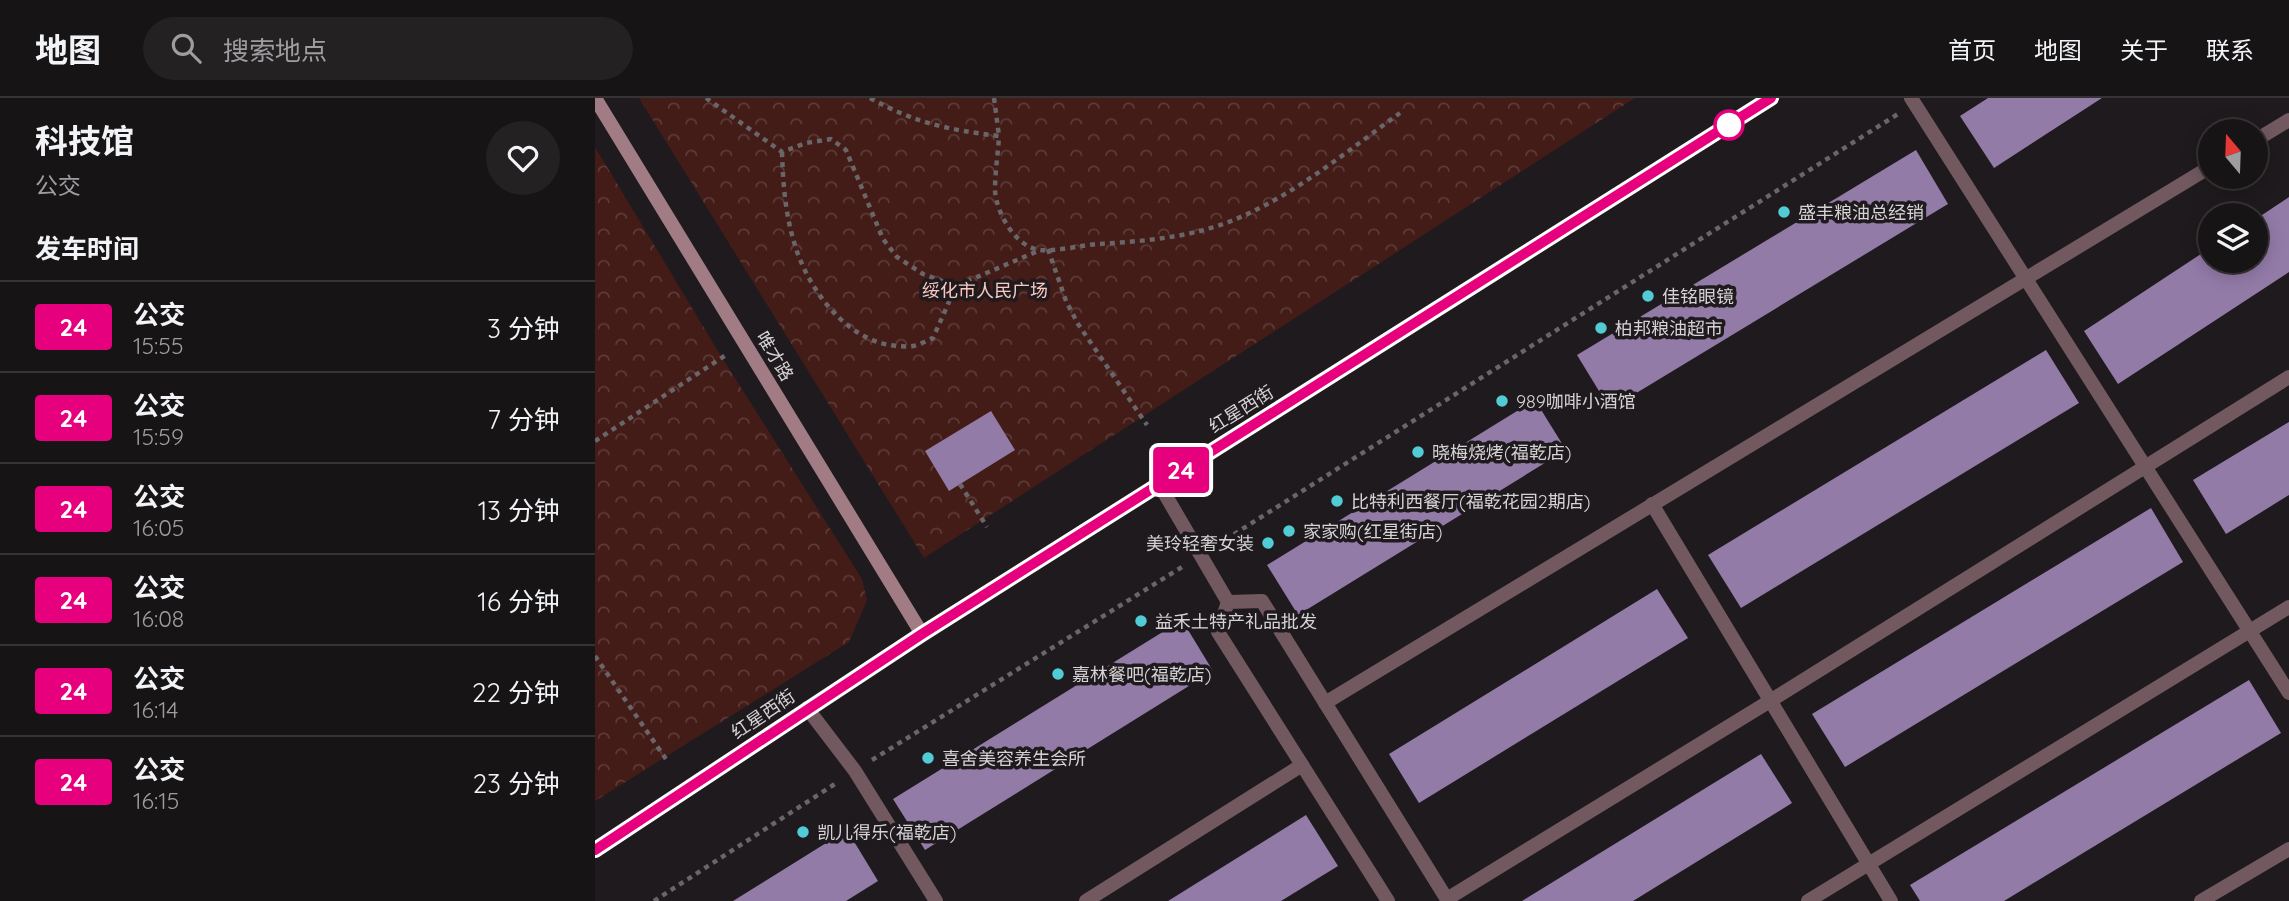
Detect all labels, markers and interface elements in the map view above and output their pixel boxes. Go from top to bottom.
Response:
search box [143,17,633,80]
text: 地图 [35,29,101,70]
icon: search [167,29,205,67]
text: 搜索地点 [223,34,327,67]
text: 首页 [1948,35,1996,65]
text: 地图 [2034,35,2082,65]
text: 关于 [2120,35,2168,65]
text: 联系 [2206,35,2254,65]
unlabelled marker [1714,110,1744,140]
north arrow [2198,119,2268,189]
map controls [2198,119,2268,273]
text: 科技馆 [35,120,134,161]
button: heart [486,121,560,195]
text: 公交 [35,171,81,200]
place label: 盛丰粮油总经销 [1798,201,1924,224]
button: layers [2198,203,2268,273]
marker: 盛丰粮油总经销 [1776,204,1792,220]
text: 发车时间 [35,232,139,265]
park label: 绥化市人民广场 [922,279,1048,302]
place label: 佳铭眼镜 [1662,285,1734,308]
marker: 佳铭眼镜 [1640,288,1656,304]
text: 公交 [133,298,185,331]
text: 24 [60,312,87,342]
text: 3 分钟 [487,312,560,345]
place label: 柏邦粮油超市 [1615,317,1723,340]
marker: 柏邦粮油超市 [1593,320,1609,336]
street label: 唯才路 [751,327,799,385]
text: 15:55 [133,331,183,360]
street label: 红星西街 [1204,380,1278,438]
text: 公交 [133,389,185,422]
place label: 989咖啡小酒馆 [1516,390,1636,413]
marker: 989咖啡小酒馆 [1494,393,1510,409]
text: 24 [60,403,87,433]
text: 7 分钟 [488,403,560,436]
text: 15:59 [133,422,184,451]
place label: 晓梅烧烤(福乾店) [1432,441,1571,464]
marker: 晓梅烧烤(福乾店) [1410,444,1426,460]
line badge: 24 [1149,447,1213,493]
text: 24 [1167,455,1195,485]
text: 公交 [133,480,185,513]
place label: 比特利西餐厅(福乾花园2期店) [1351,490,1590,513]
marker: 比特利西餐厅(福乾花园2期店) [1329,493,1345,509]
text: 24 [60,494,87,524]
text: 13 分钟 [478,494,560,527]
text: 16:05 [133,513,184,542]
place label: 家家购(红星街店) [1303,520,1442,543]
marker: 家家购(红星街店) [1281,523,1297,539]
place label: 美玲轻奢女装 [1146,532,1254,555]
marker: 美玲轻奢女装 [1260,535,1276,551]
text: 公交 [133,571,185,604]
text: 24 [60,585,87,615]
text: 16 分钟 [477,585,560,618]
text: 16:08 [133,604,184,633]
place label: 益禾土特产礼品批发 [1155,610,1317,633]
marker: 益禾土特产礼品批发 [1133,613,1149,629]
text: 公交 [133,662,185,695]
place label: 嘉林餐吧(福乾店) [1072,663,1211,686]
marker: 嘉林餐吧(福乾店) [1050,666,1066,682]
text: 24 [60,676,87,706]
text: 22 分钟 [472,676,560,709]
street label: 红星西街 [727,684,799,744]
text: 16:14 [133,695,178,724]
place label: 喜舍美容养生会所 [942,747,1086,770]
marker: 喜舍美容养生会所 [920,750,936,766]
text: 公交 [133,753,185,786]
text: 24 [60,767,87,797]
text: 23 分钟 [473,767,560,800]
text: 16:15 [133,786,179,815]
place label: 凯儿得乐(福乾店) [817,821,956,844]
marker: 凯儿得乐(福乾店) [795,824,811,840]

